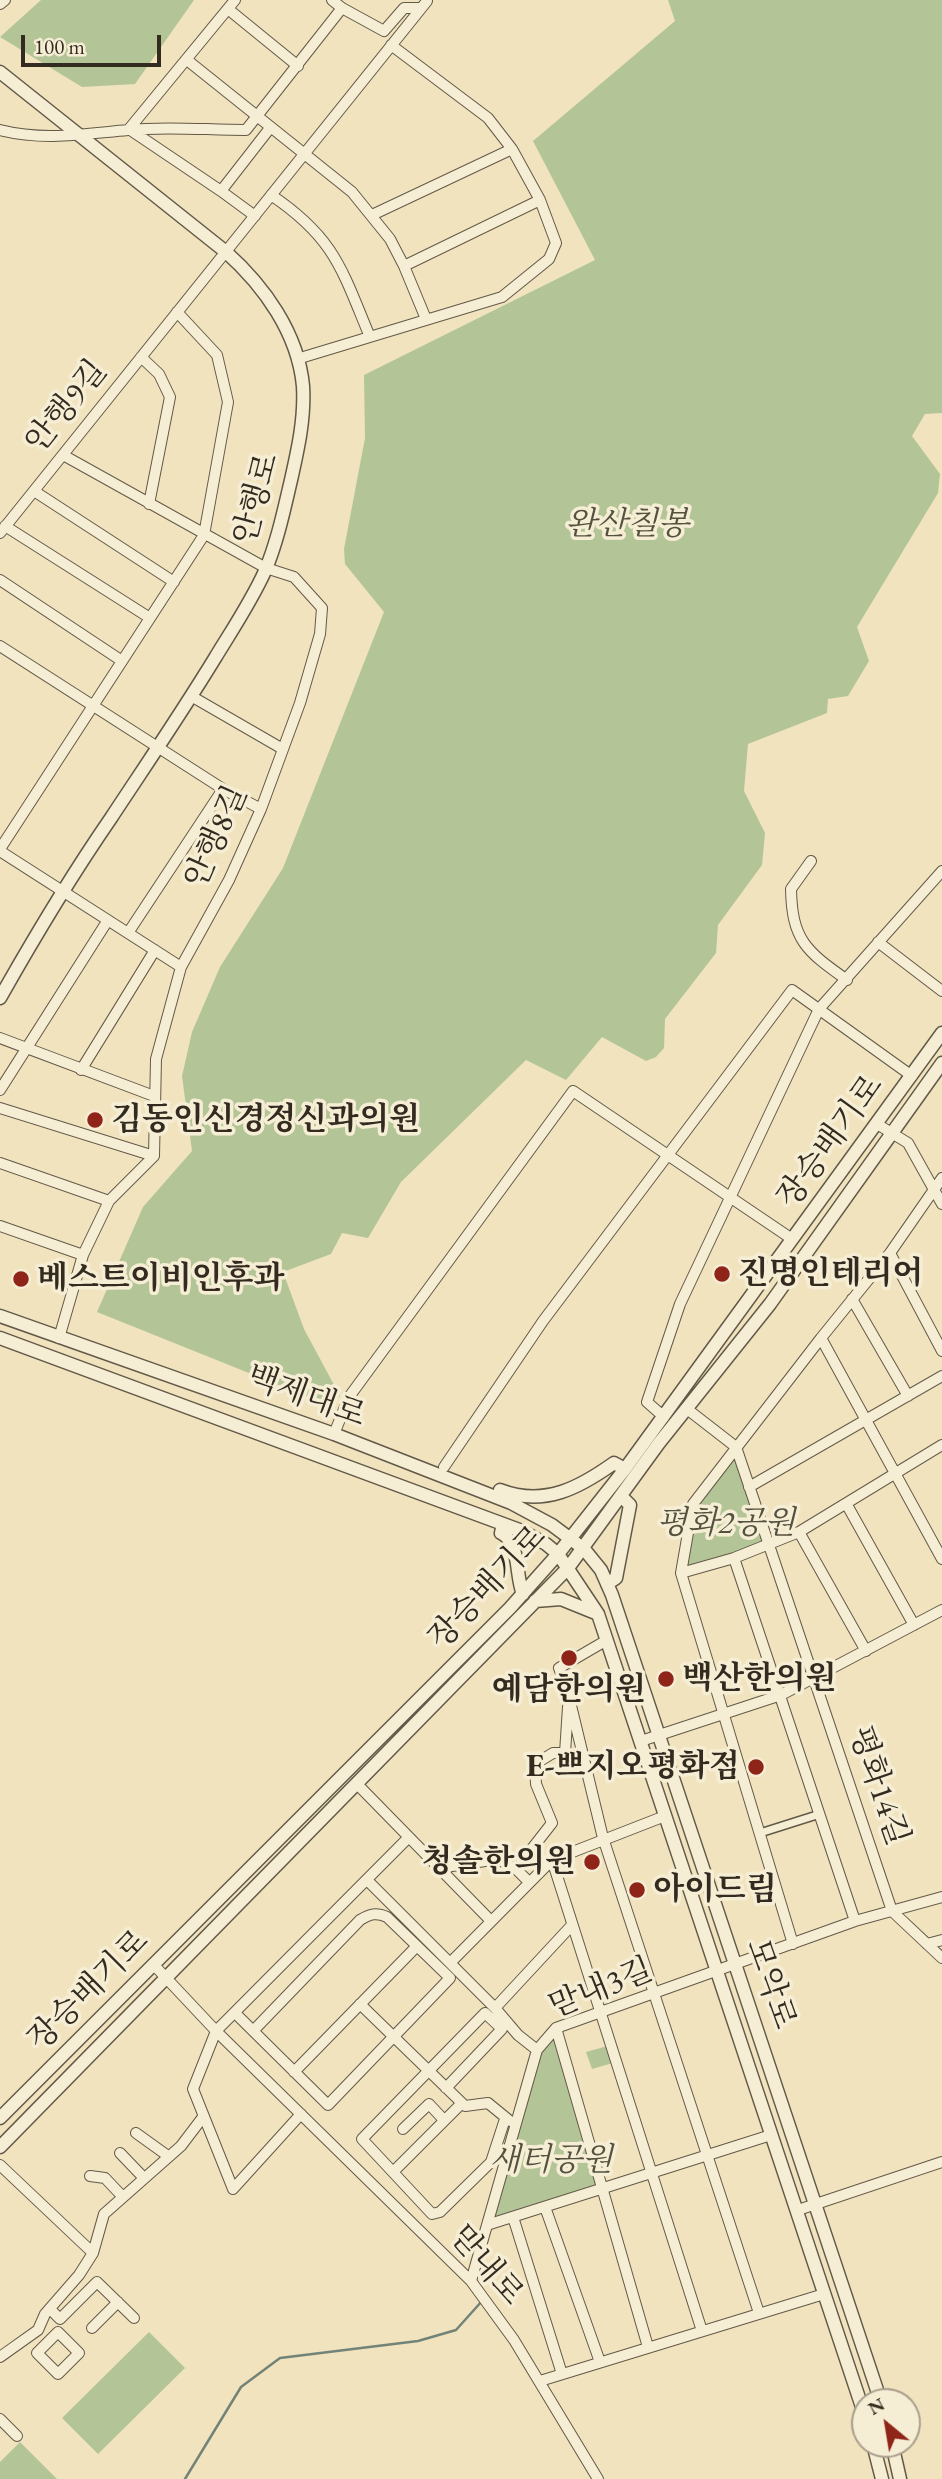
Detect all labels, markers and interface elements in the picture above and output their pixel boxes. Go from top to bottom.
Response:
scale bar [24,21,164,65]
text: 100 m [34,33,85,60]
street label: 안행9길 [18,353,116,461]
street label: 안행로 [226,449,288,549]
park label: 완산칠봉 [565,506,689,544]
street label: 안행8길 [177,780,257,894]
street label: 장승배기로 [770,1068,892,1216]
place label: 김동인신경정신과의원 [111,1101,420,1139]
marker: 김동인신경정신과의원 [85,1110,105,1130]
place label: 진명인테리어 [738,1255,923,1293]
place label: 베스트이비인후과 [37,1260,284,1298]
marker: 진명인테리어 [712,1264,732,1284]
marker: 베스트이비인후과 [11,1269,31,1289]
street label: 백제대로 [241,1358,371,1436]
park label: 평화2공원 [656,1505,796,1543]
street label: 장승배기로 [421,1518,555,1658]
marker: 예담한의원 [559,1648,579,1668]
place label: 백산한의원 [682,1660,837,1698]
marker: 백산한의원 [656,1669,676,1689]
place label: 예담한의원 [492,1671,646,1709]
street label: 평화14길 [840,1721,916,1851]
place label: E-쁘지오평화점 [526,1748,740,1786]
marker: E-쁘지오평화점 [746,1757,766,1777]
place label: 청솔한의원 [421,1843,576,1881]
marker: 청솔한의원 [582,1852,602,1872]
place label: 아이드림 [653,1871,777,1909]
marker: 아이드림 [627,1880,647,1900]
street label: 장승배기로 [21,1923,157,2059]
street label: 모악로 [737,1934,803,2034]
street label: 맏내3길 [544,1951,658,2027]
park label: 새터공원 [489,2142,613,2180]
street label: 맏내로 [441,2218,531,2314]
north arrow [851,2388,921,2458]
text: N [863,2391,889,2421]

